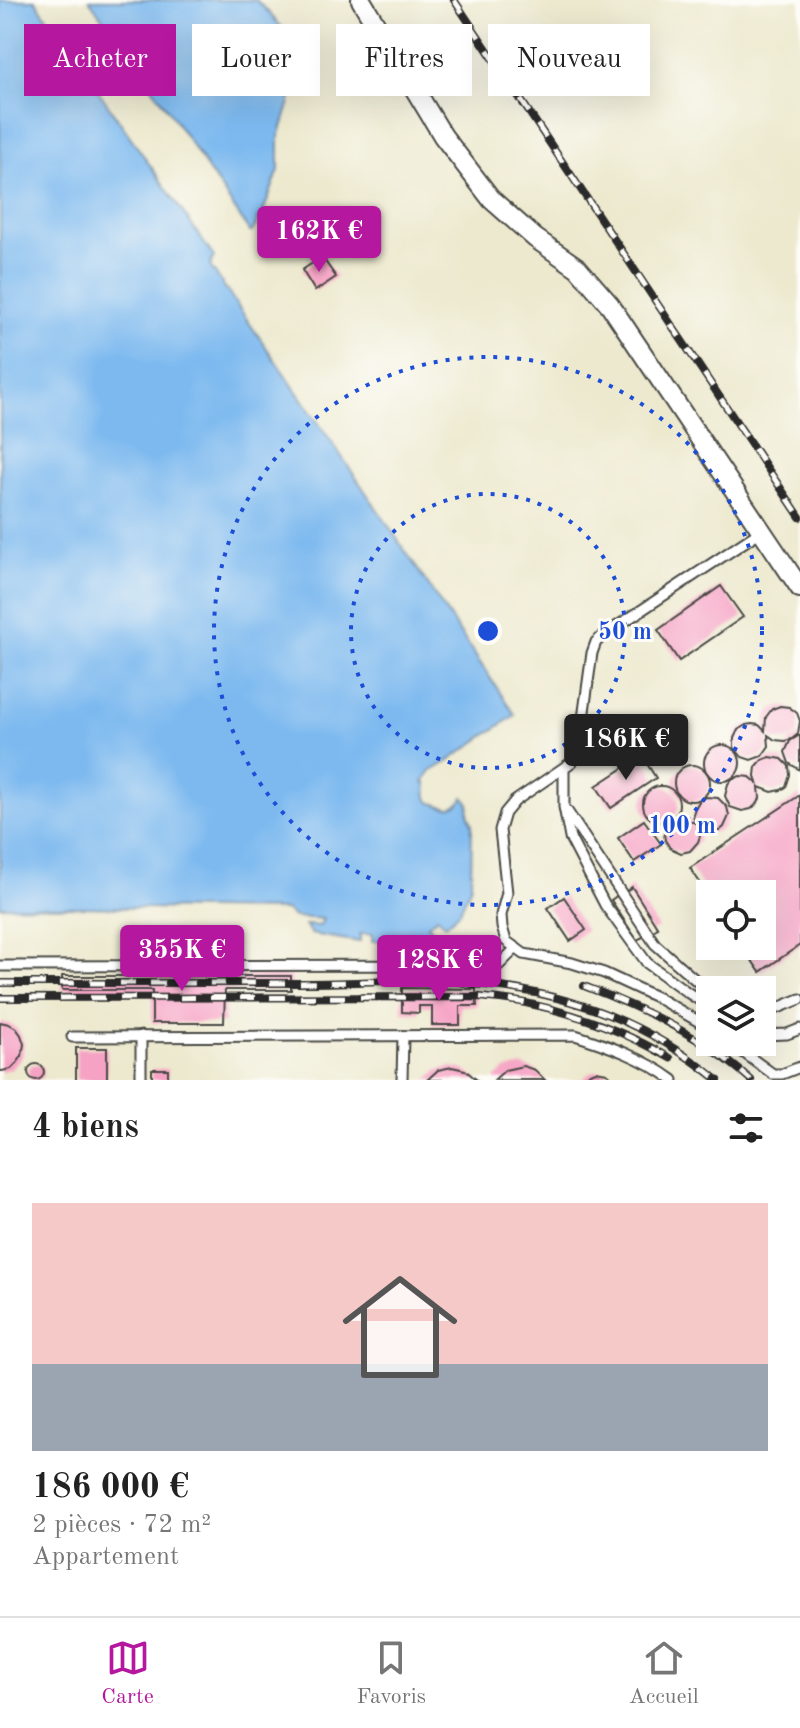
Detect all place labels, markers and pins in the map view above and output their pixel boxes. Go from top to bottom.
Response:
pin: 162K € [254,206,384,274]
centre of rings [474,617,502,645]
pin: 186K € [561,714,691,782]
pin: 355K € [117,925,247,993]
pin: 128K € [374,935,504,1003]

